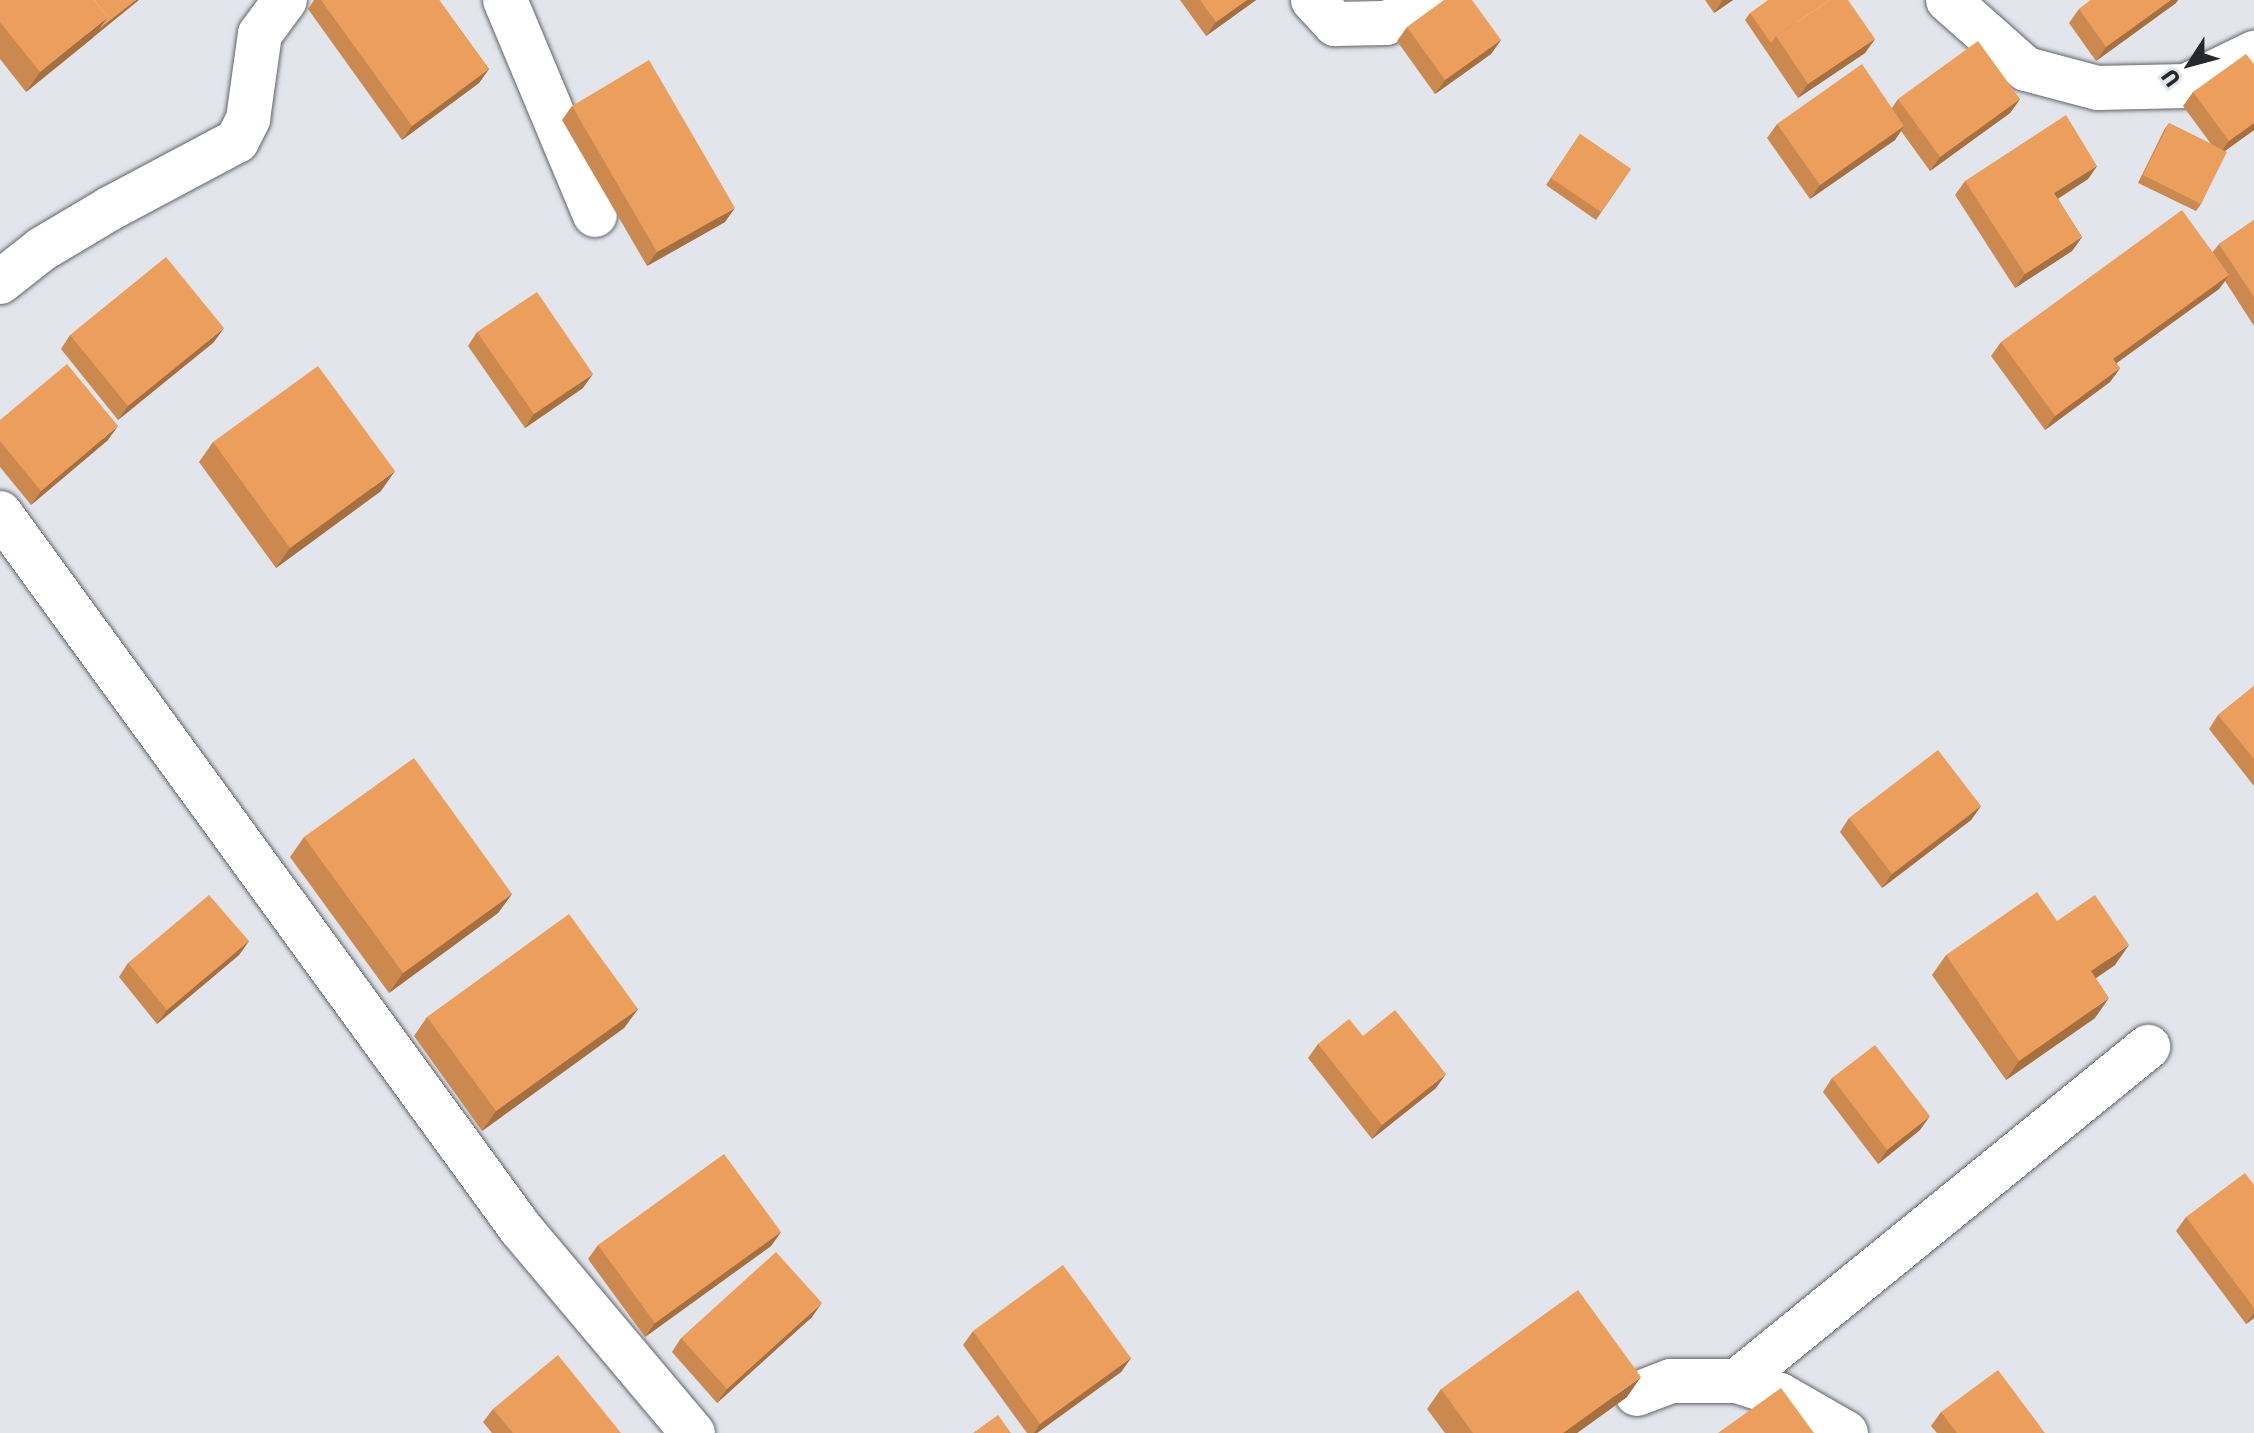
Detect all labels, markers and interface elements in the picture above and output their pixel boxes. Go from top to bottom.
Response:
north arrow [2150,24,2230,104]
text: U [2153,62,2188,94]

